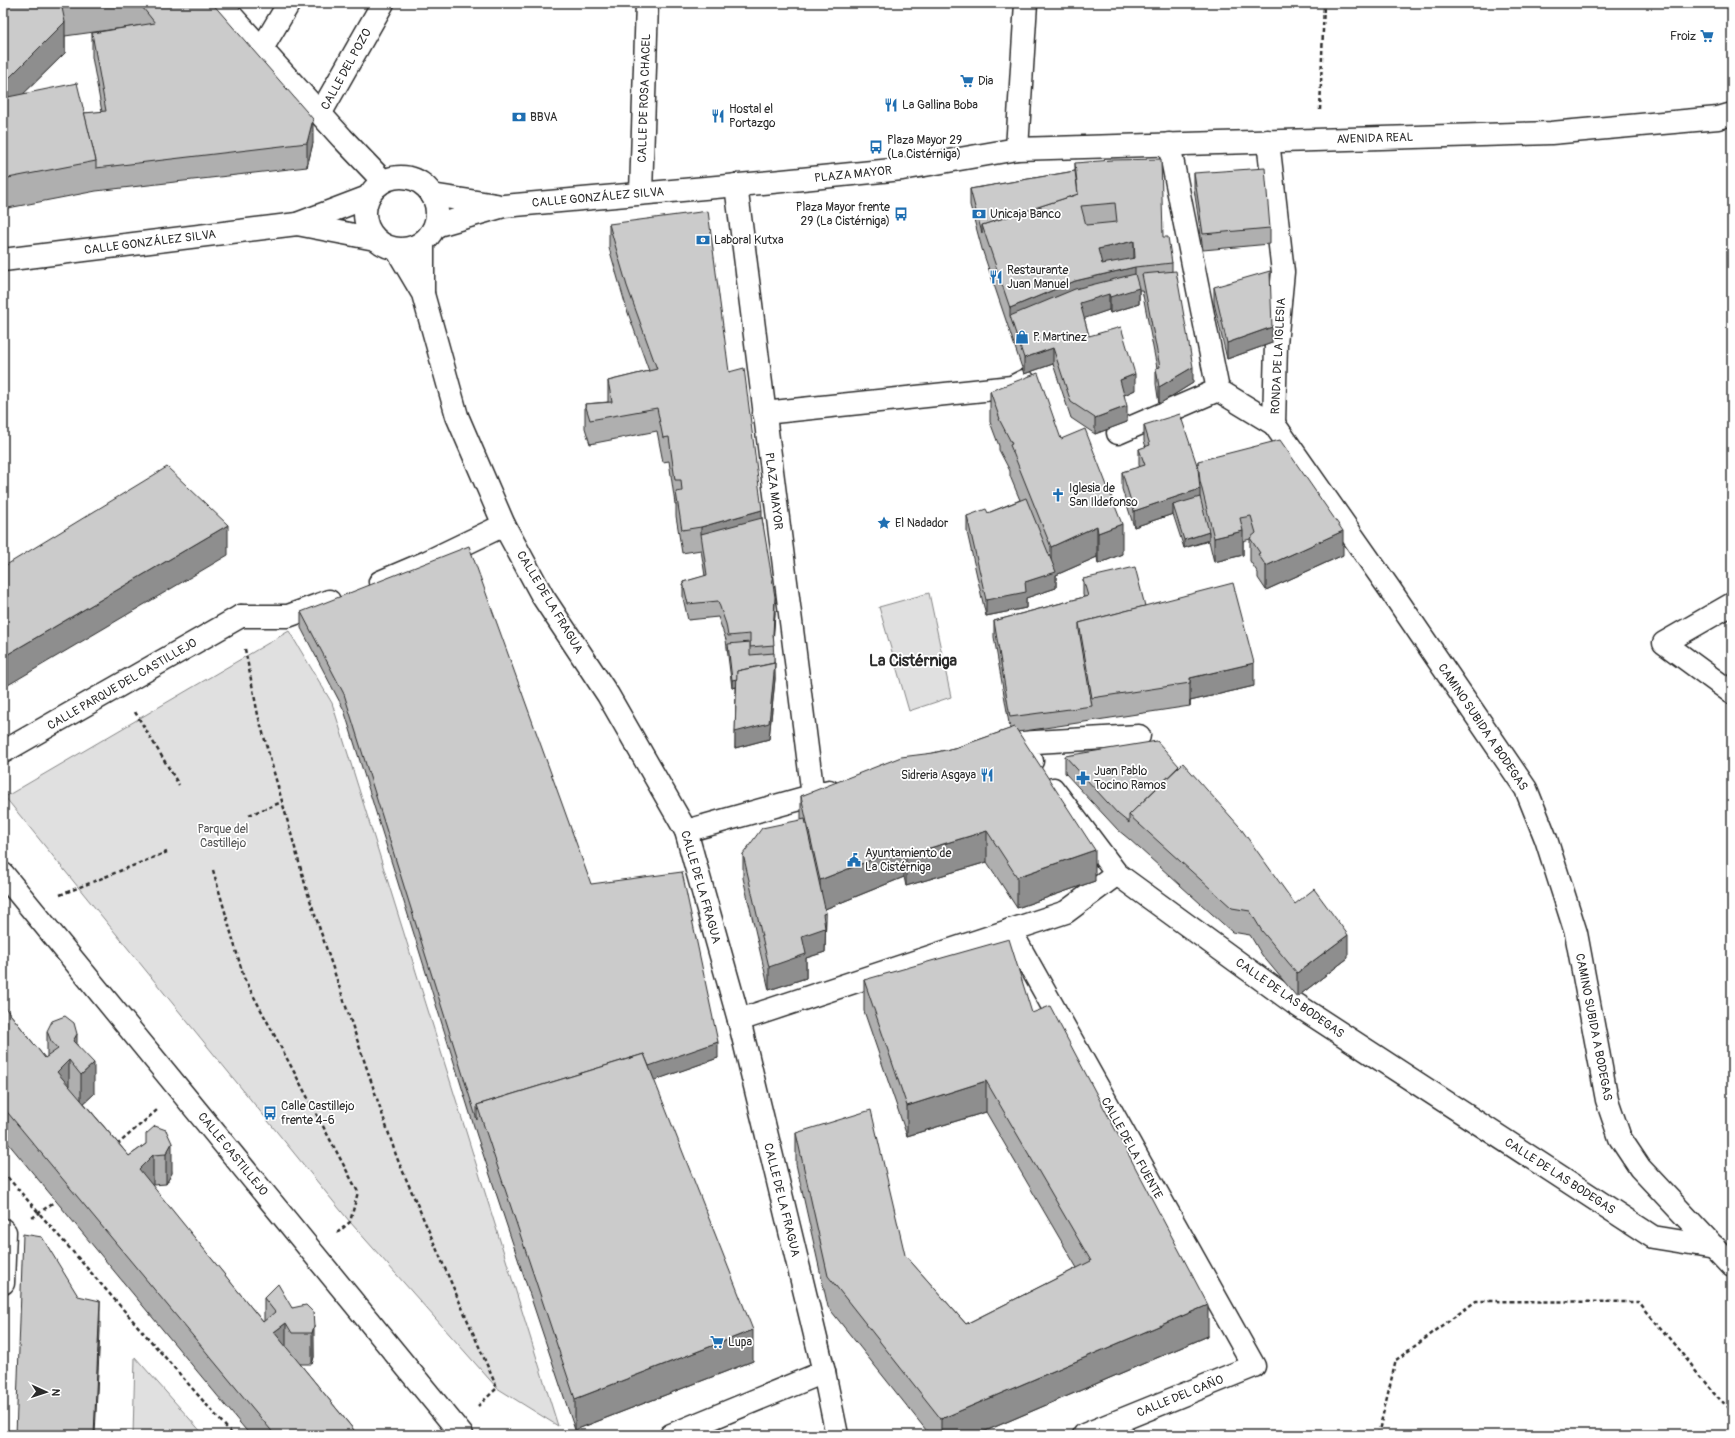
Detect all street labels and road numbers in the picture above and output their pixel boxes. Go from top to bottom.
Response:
street label: CALLE DEL POZO [318,26,375,113]
street label: CALLE DE ROSA CHACEL [635,33,654,163]
street label: AVENIDA REAL [1336,130,1414,147]
street label: PLAZA MAYOR [814,163,893,186]
street label: CALLE GONZÁLEZ SILVA [531,183,665,211]
street label: CALLE GONZÁLEZ SILVA [83,226,217,258]
street label: RONDA DE LA IGLESIA [1268,297,1289,415]
street label: PLAZA MAYOR [761,452,786,531]
street label: CALLE DE LA FRAGUA [513,548,586,656]
street label: CALLE PARQUE DEL CASTILLEJO [45,635,200,733]
street label: CAMINO SUBIDA A BODEGAS [1434,661,1531,794]
street label: CALLE DE LA FRAGUA [677,829,724,946]
street label: CAMINO SUBIDA A BODEGAS [1572,952,1615,1102]
street label: CALLE DE LAS BODEGAS [1233,955,1347,1042]
street label: CALLE DE LA FUENTE [1097,1095,1166,1202]
street label: CALLE CASTILLEJO [194,1110,271,1199]
street label: CALLE DE LAS BODEGAS [1502,1135,1618,1218]
street label: CALLE DE LA FRAGUA [760,1142,803,1259]
street label: CALLE DEL CAÑO [1134,1371,1226,1421]

